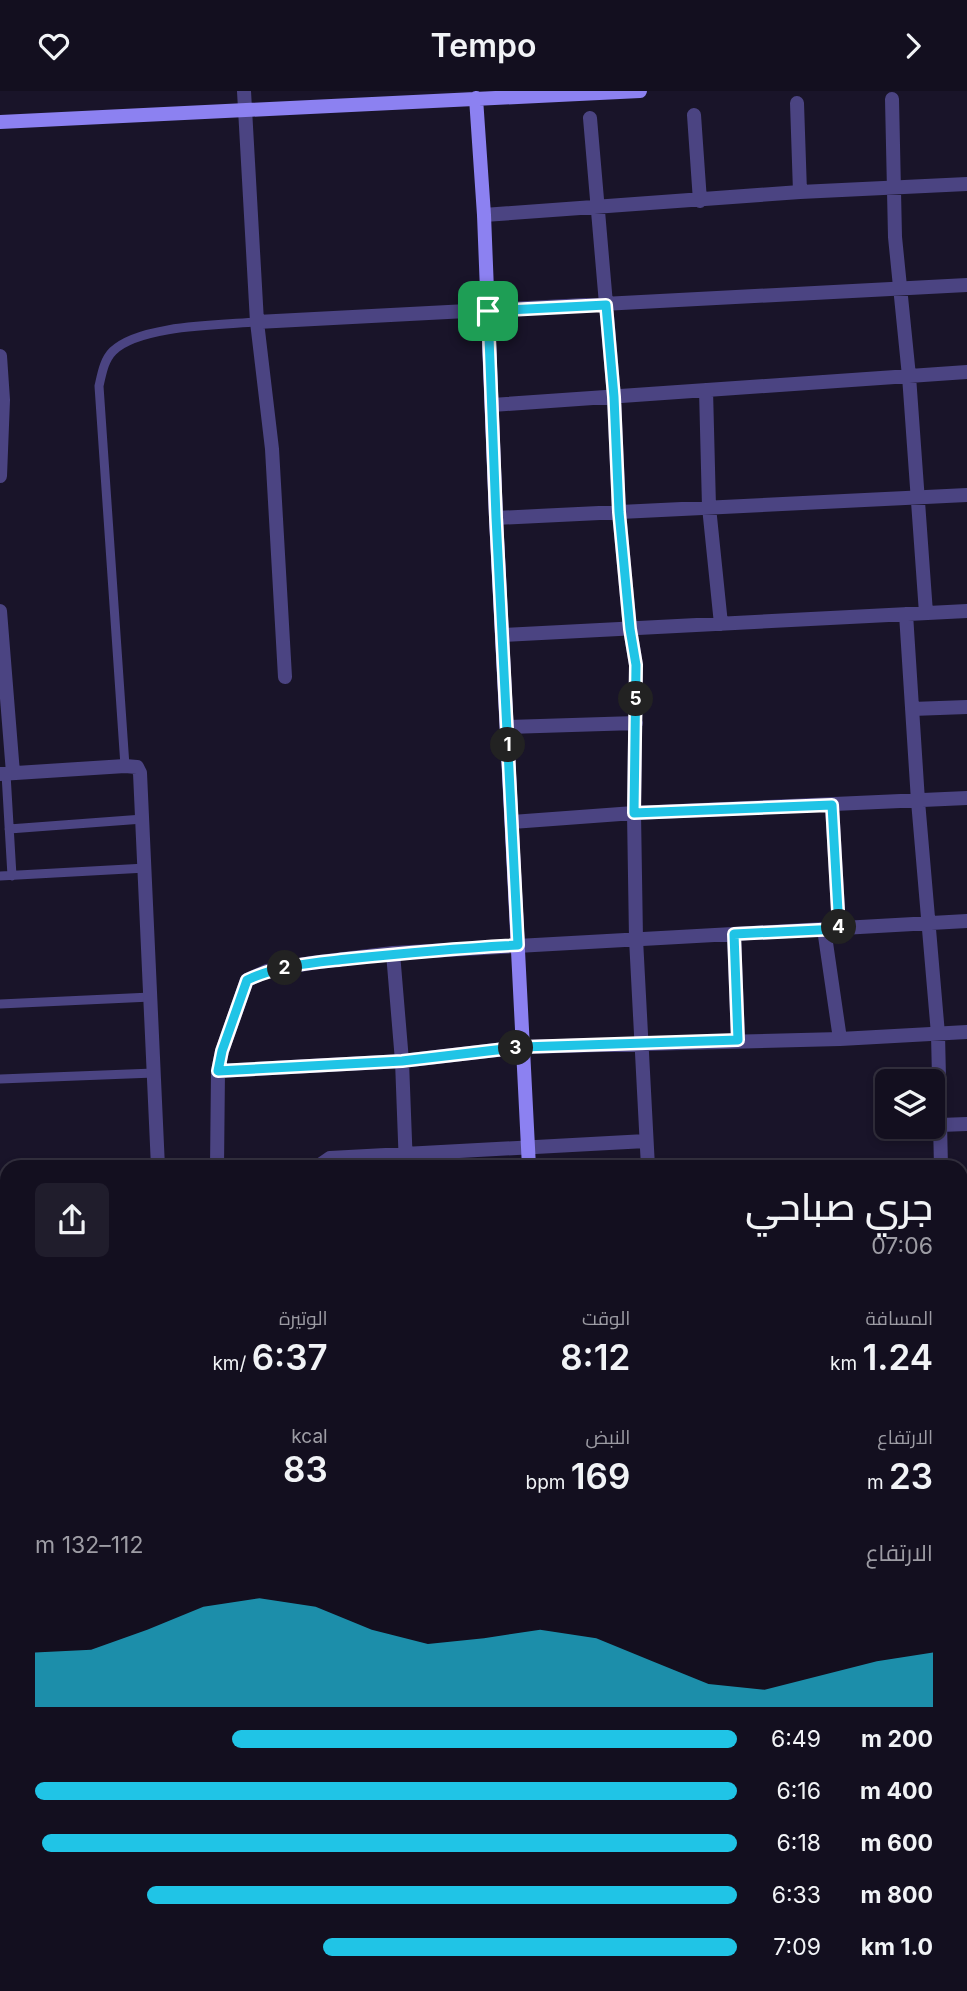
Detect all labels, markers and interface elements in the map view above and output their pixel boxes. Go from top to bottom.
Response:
text: Tempo [431,26,536,65]
icon: heart [35,27,73,65]
icon: forward [894,27,932,65]
pin [458,281,518,341]
icon: arrive [469,292,507,330]
pin: 5 [618,681,654,717]
text: 5 [629,687,642,710]
pin: 1 [490,727,526,763]
text: 1 [503,733,512,756]
pin: 4 [822,909,856,945]
text: 4 [832,915,845,938]
pin: 2 [268,951,302,985]
text: 2 [279,956,290,979]
pin: 3 [498,1031,534,1065]
text: 3 [509,1036,522,1059]
map controls [875,1069,945,1139]
button: layers [875,1069,945,1139]
button: share [35,1183,109,1257]
text: جري صباحي [745,1183,933,1229]
text: 07:06 [871,1232,933,1260]
text: الوتيرة [279,1307,328,1330]
text: الوقت [582,1307,630,1330]
text: المسافة [865,1307,933,1330]
text: 6:37 [252,1336,328,1378]
text: 8:12 [560,1336,630,1378]
text: 1.24 [862,1336,933,1378]
text: /km [212,1352,252,1375]
text: km [830,1352,862,1375]
text: kcal [291,1425,328,1448]
text: النبض [586,1426,630,1449]
text: الارتفاع [877,1426,933,1449]
text: 83 [283,1448,328,1490]
text: 169 [571,1455,630,1497]
text: 23 [889,1455,933,1497]
text: bpm [526,1471,571,1494]
text: m [867,1471,889,1494]
text: 112–132 m [35,1531,143,1559]
text: الارتفاع [866,1539,933,1567]
text: 6:49 [771,1725,821,1753]
text: 200 m [861,1725,933,1753]
text: 6:16 [776,1777,821,1805]
text: 400 m [860,1777,933,1805]
text: 6:18 [777,1829,821,1857]
text: 600 m [861,1829,933,1857]
text: 6:33 [772,1881,821,1909]
text: 800 m [861,1881,933,1909]
text: 7:09 [773,1933,821,1961]
text: 1.0 km [861,1933,933,1961]

